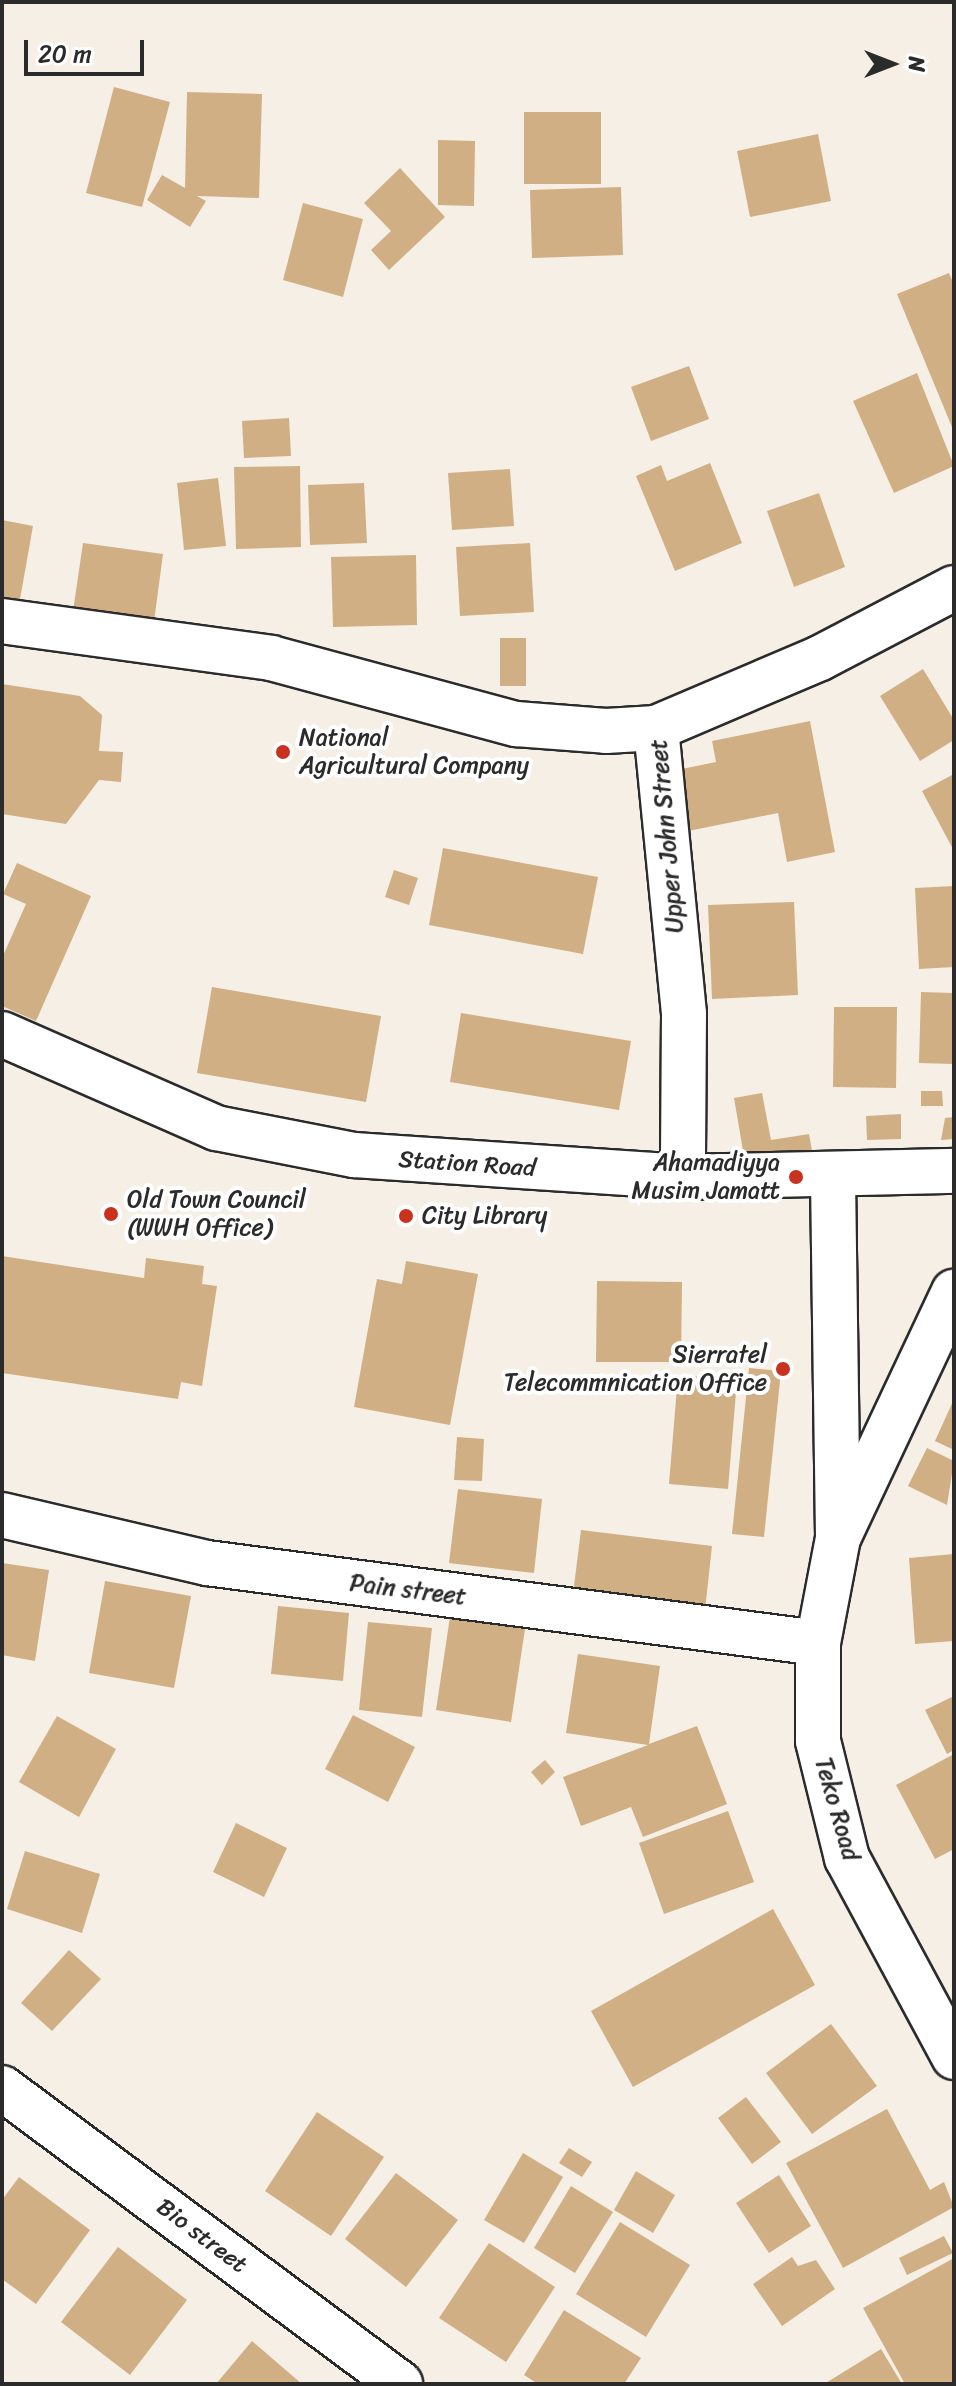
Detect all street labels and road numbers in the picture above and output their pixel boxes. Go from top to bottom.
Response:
street label: Upper John Street [644,738,690,934]
street label: Station Road [397,1145,537,1183]
street label: Pain street [347,1568,469,1612]
street label: Teko Road [809,1754,865,1864]
street label: Bio street [151,2192,253,2280]

